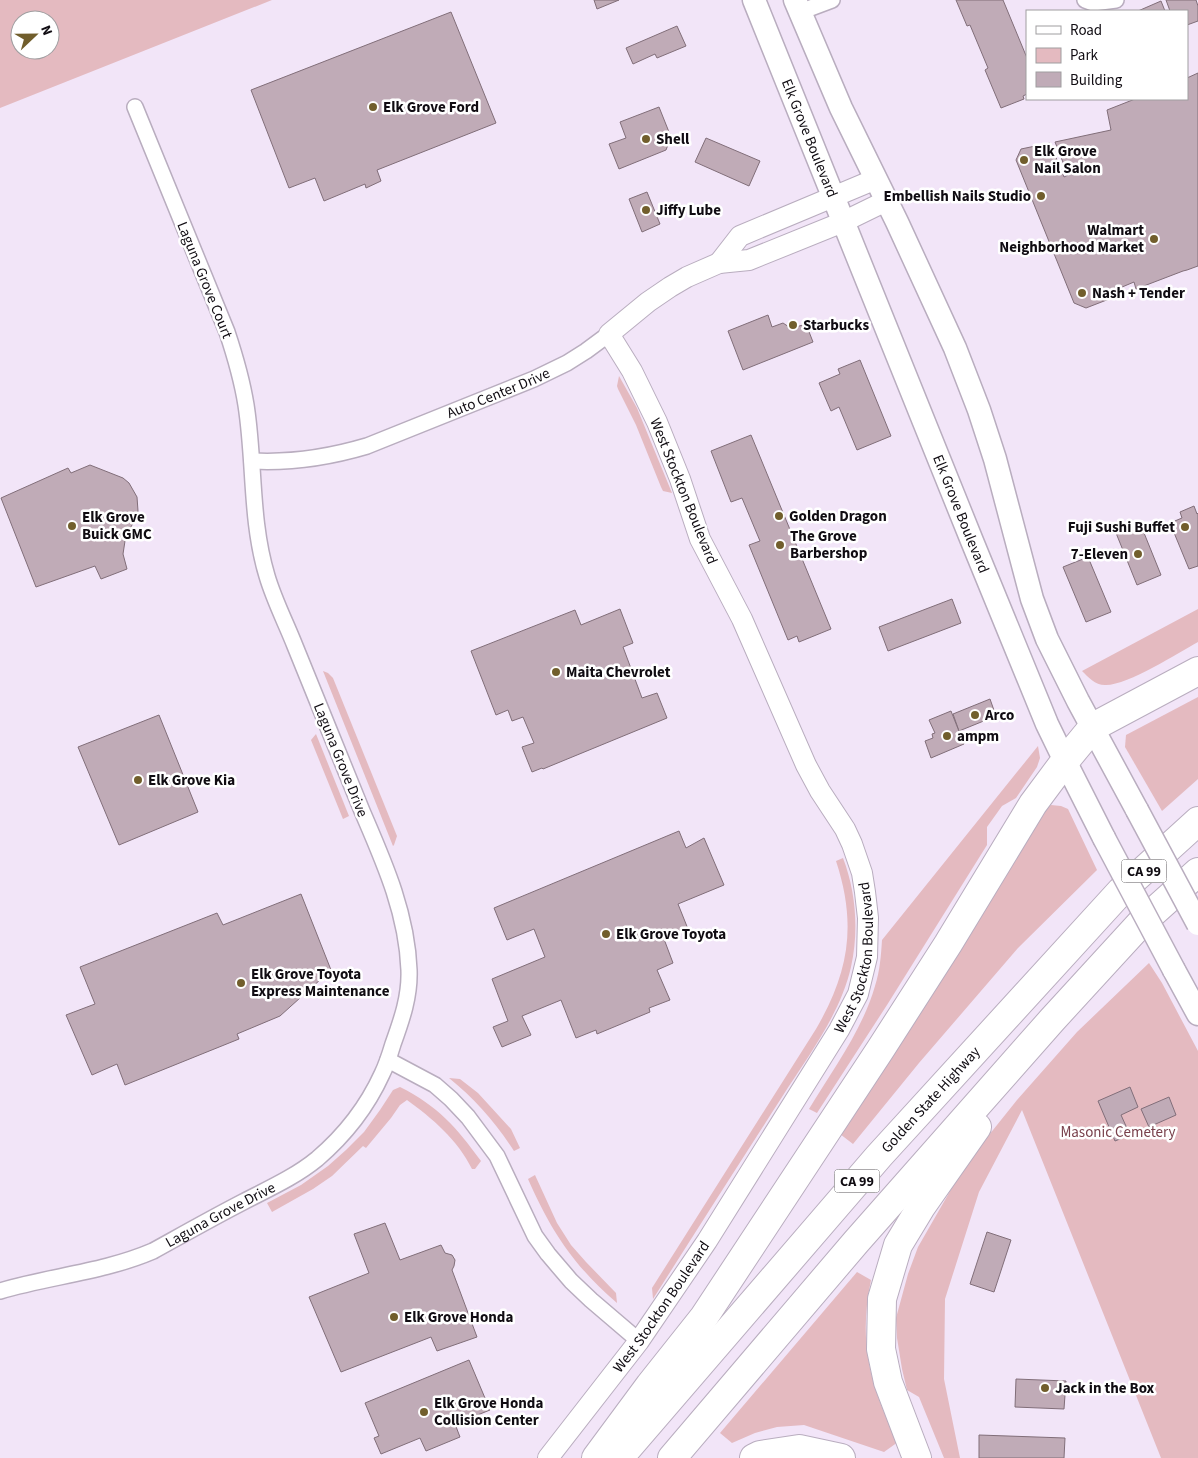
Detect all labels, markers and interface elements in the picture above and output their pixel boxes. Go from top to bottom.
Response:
north arrow [10,10,60,60]
legend [1026,10,1188,100]
text: Road [1070,20,1102,41]
text: N [35,22,57,39]
text: Park [1070,45,1099,66]
text: Building [1070,70,1123,91]
street label: Elk Grove Boulevard [776,76,843,201]
place label: Elk Grove Ford [383,97,479,118]
marker: Elk Grove Ford [367,101,379,113]
place label: Shell [656,129,690,150]
marker: Shell [640,133,652,145]
place label: Elk Grove Nail Salon [1034,141,1101,179]
marker: Elk Grove Nail Salon [1018,154,1030,166]
place label: Embellish Nails Studio [883,186,1031,207]
marker: Embellish Nails Studio [1035,190,1047,202]
place label: Jiffy Lube [656,200,721,221]
marker: Jiffy Lube [640,204,652,216]
street label: Laguna Grove Court [172,219,238,342]
place label: Walmart Neighborhood Market [999,220,1144,258]
marker: Walmart Neighborhood Market [1148,233,1160,245]
place label: Nash + Tender [1092,283,1185,304]
marker: Nash + Tender [1076,287,1088,299]
place label: Starbucks [803,315,870,336]
marker: Starbucks [787,319,799,331]
street label: Auto Center Drive [444,363,554,424]
street label: West Stockton Boulevard [645,415,723,568]
street label: Elk Grove Boulevard [927,452,994,576]
place label: Golden Dragon [789,506,887,527]
place label: Elk Grove Buick GMC [82,507,152,545]
marker: Golden Dragon [773,510,785,522]
place label: Fuji Sushi Buffet [1068,517,1175,538]
marker: Elk Grove Buick GMC [66,520,78,532]
marker: Fuji Sushi Buffet [1179,521,1191,533]
place label: The Grove Barbershop [790,526,868,564]
marker: The Grove Barbershop [774,539,786,551]
place label: 7-Eleven [1071,544,1128,565]
marker: 7-Eleven [1132,548,1144,560]
place label: Maita Chevrolet [566,662,671,683]
marker: Maita Chevrolet [550,666,562,678]
street label: Laguna Grove Drive [308,700,373,821]
place label: Arco [984,705,1014,726]
marker: Arco [969,709,981,721]
place label: ampm [957,726,999,747]
marker: ampm [941,730,953,742]
place label: Elk Grove Kia [148,770,235,791]
marker: Elk Grove Kia [132,774,144,786]
road number: CA 99 [1122,859,1166,882]
street label: West Stockton Boulevard [829,880,879,1037]
place label: Elk Grove Toyota [616,924,726,945]
marker: Elk Grove Toyota [600,928,612,940]
place label: Elk Grove Toyota Express Maintenance [251,964,390,1002]
marker: Elk Grove Toyota Express Maintenance [235,977,247,989]
street label: Golden State Highway [877,1042,985,1158]
park label: Masonic Cemetery [1060,1122,1176,1143]
road number: CA 99 [834,1170,880,1192]
street label: Laguna Grove Drive [162,1177,279,1253]
street label: West Stockton Boulevard [608,1237,715,1377]
place label: Elk Grove Honda [404,1307,513,1328]
marker: Elk Grove Honda [388,1311,400,1323]
place label: Jack in the Box [1055,1378,1155,1399]
marker: Jack in the Box [1039,1382,1051,1394]
place label: Elk Grove Honda Collision Center [434,1393,543,1431]
marker: Elk Grove Honda Collision Center [418,1406,430,1418]

